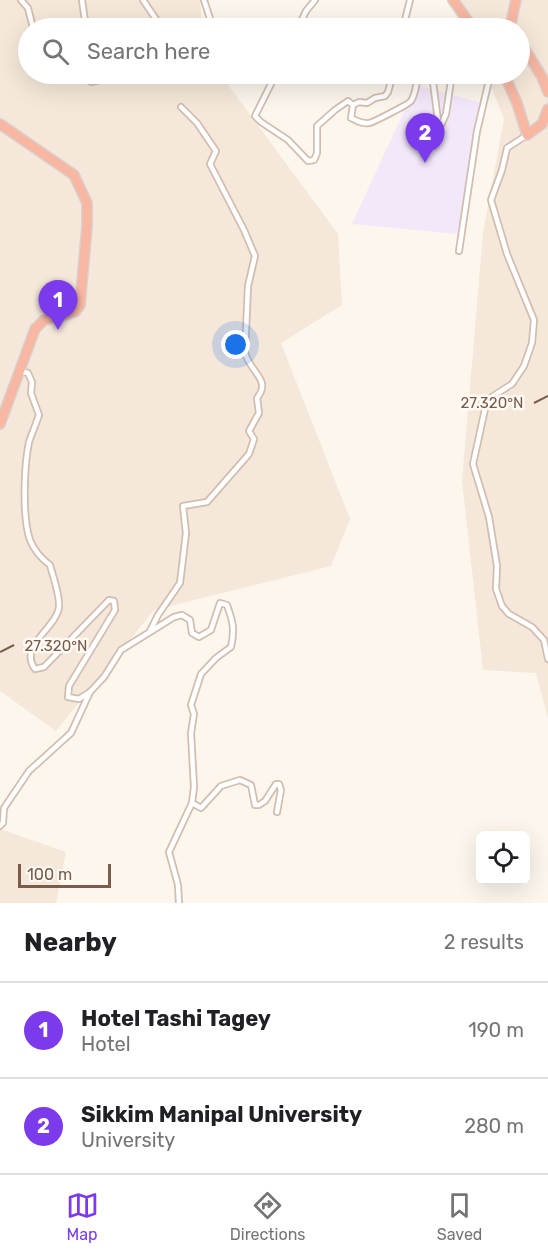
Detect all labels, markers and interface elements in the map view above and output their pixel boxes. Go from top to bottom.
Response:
search box [18,18,530,84]
icon: search [39,35,72,68]
text: Search here [87,38,210,65]
pin: 2 [406,114,444,163]
pin: 1 [38,280,78,330]
your location [221,330,250,359]
text: 27.320°N [461,394,523,412]
text: 27.320°N [25,637,87,655]
map controls [476,831,530,885]
button: locate [476,831,530,885]
scale bar [18,861,111,888]
text: 100 m [27,865,72,884]
text: Nearby [24,927,117,958]
text: 2 results [444,930,524,954]
text: Hotel Tashi Tagey [81,1005,271,1032]
text: 1 [39,1018,48,1042]
text: 190 m [468,1018,524,1042]
text: Hotel [81,1032,131,1056]
text: Sikkim Manipal University [81,1101,362,1128]
text: 2 [37,1114,50,1138]
text: 280 m [464,1114,524,1138]
text: University [81,1128,175,1152]
tab: Map [66,1189,99,1244]
tab: Directions [230,1189,306,1244]
tab: Saved [437,1189,482,1244]

